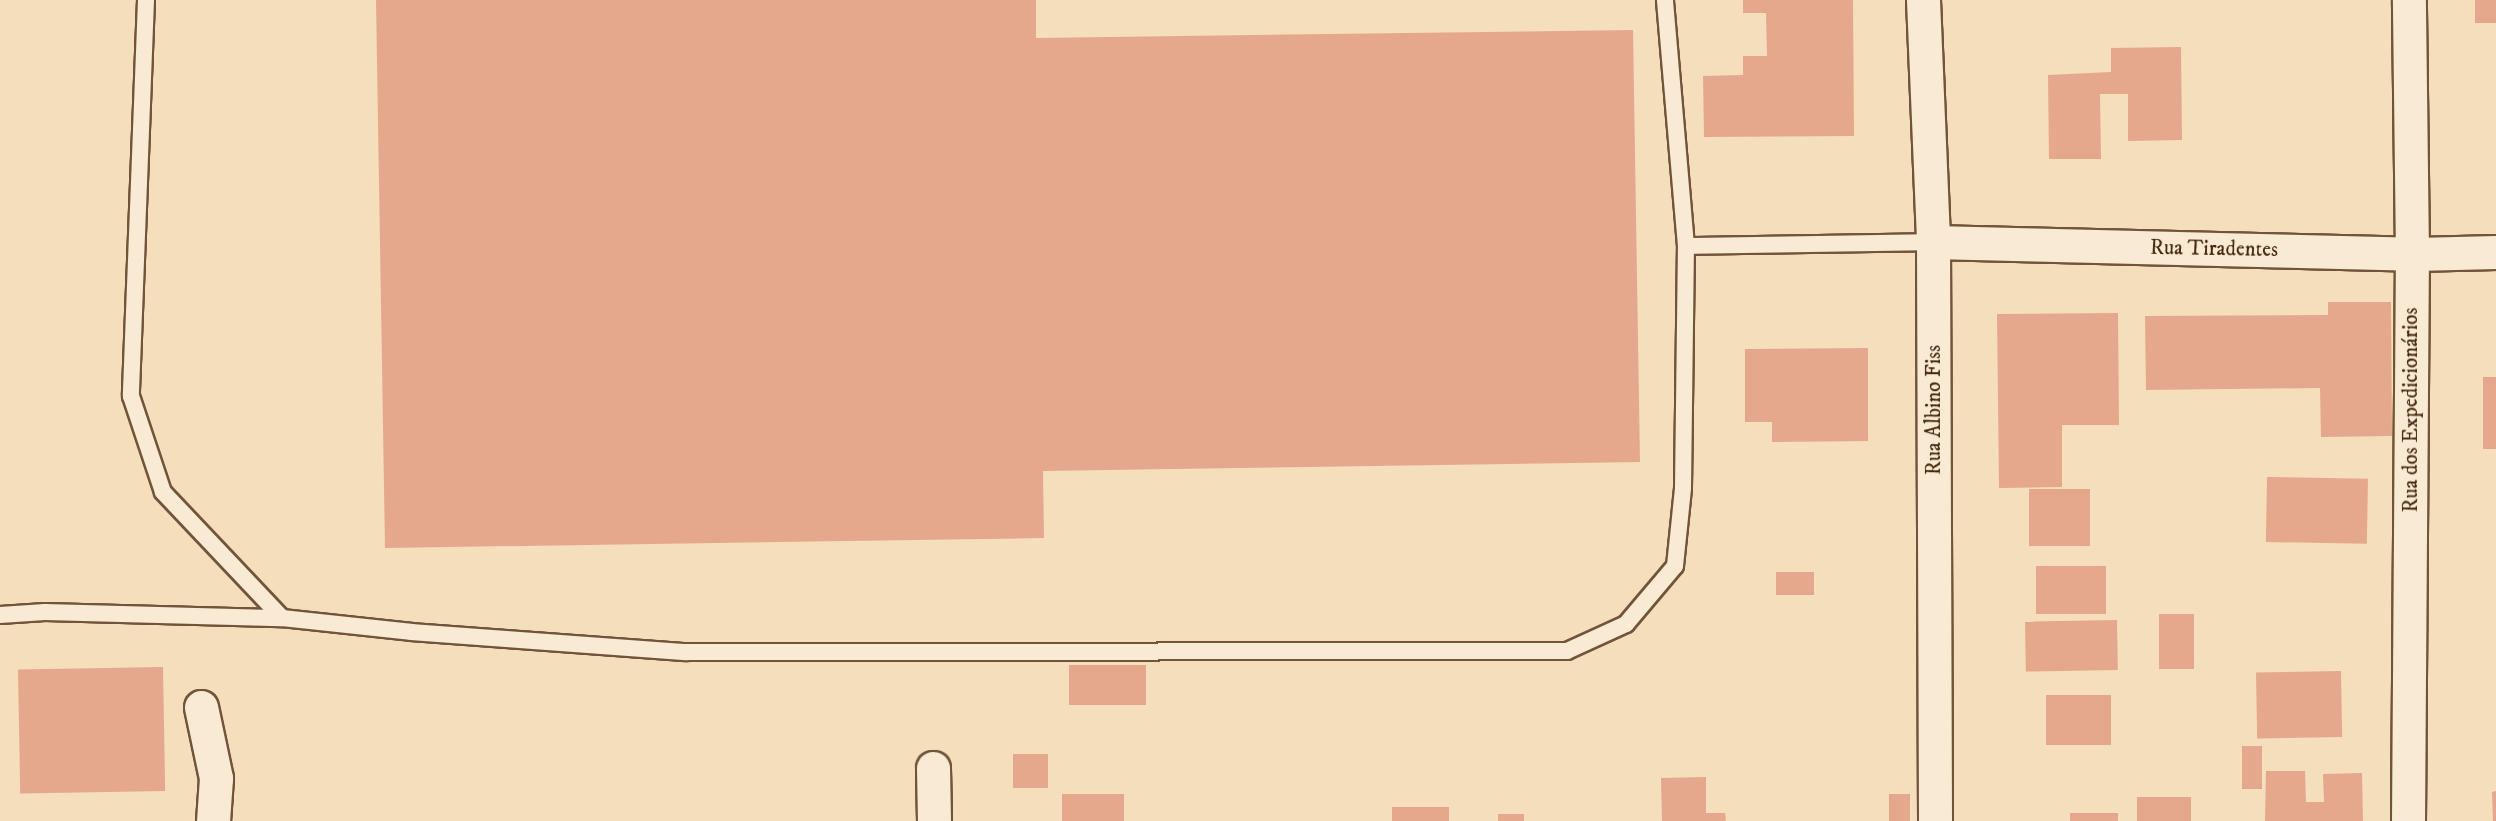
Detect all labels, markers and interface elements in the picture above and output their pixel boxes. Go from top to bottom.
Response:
street label: Rua Tiradentes [2150,235,2278,263]
street label: Rua dos Expedicionários [2398,307,2424,513]
street label: Rua Albino Fiss [1921,345,1947,475]

